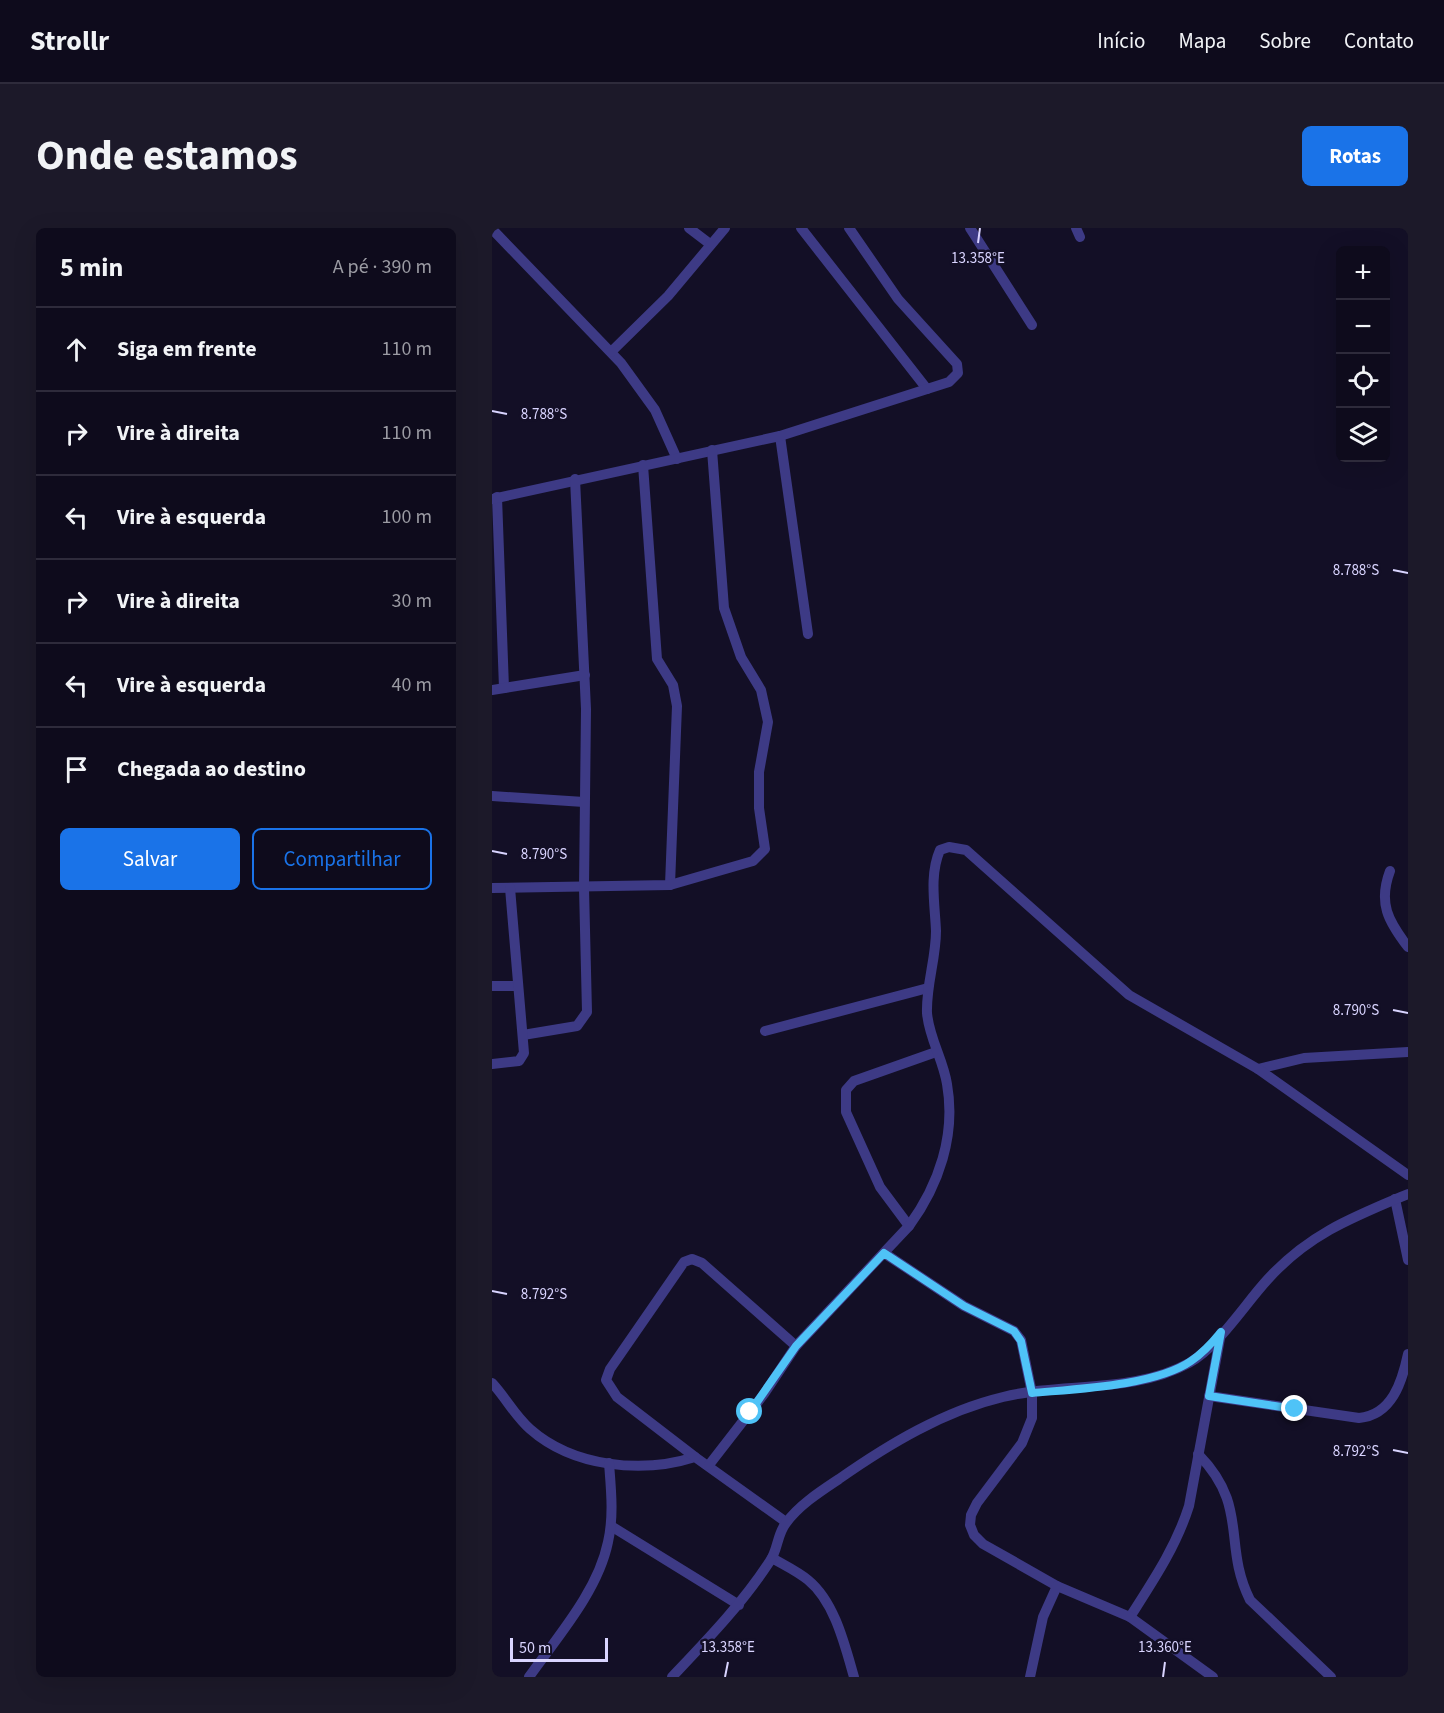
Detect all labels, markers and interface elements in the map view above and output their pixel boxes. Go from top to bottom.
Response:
text: Strollr [30,21,109,61]
text: Início [1097,26,1145,56]
text: Mapa [1178,26,1226,56]
text: Sobre [1259,26,1311,56]
text: Contato [1344,26,1414,56]
text: Onde estamos [36,126,298,186]
button: Rotas [1302,126,1408,186]
map controls [1336,246,1390,462]
button: + [1336,246,1390,300]
text: 13.358°E [951,248,1005,269]
text: 5 min [60,249,123,286]
text: A pé · 390 m [333,253,432,281]
button: − [1336,300,1390,354]
icon: ahead [60,333,93,366]
text: Siga em frente [117,333,257,365]
text: 110 m [382,335,432,363]
button: locate [1336,354,1390,408]
text: 8.788°S [521,404,567,425]
button: layers [1336,408,1390,462]
icon: right [60,417,93,450]
text: Vire à direita [117,417,240,449]
text: 110 m [382,419,432,447]
icon: left [60,501,93,534]
text: Vire à esquerda [117,501,266,533]
text: 100 m [382,503,432,531]
text: 8.788°S [1333,560,1379,581]
icon: right [60,585,93,618]
text: Vire à direita [117,585,240,617]
text: 30 m [392,587,432,615]
icon: left [60,669,93,702]
text: Vire à esquerda [117,669,266,701]
text: 40 m [392,671,432,699]
icon: arrive [60,753,93,786]
text: Chegada ao destino [117,753,306,785]
button: Salvar [60,828,240,890]
button: Compartilhar [252,828,432,890]
text: 8.790°S [521,844,567,865]
text: 8.790°S [1333,1000,1379,1021]
text: 8.792°S [521,1284,567,1305]
route end [1281,1395,1307,1421]
route start [736,1398,762,1424]
text: 8.792°S [1333,1441,1379,1462]
scale bar [510,1635,608,1662]
text: 50 m [519,1637,551,1659]
text: 13.358°E [701,1637,755,1658]
text: 13.360°E [1138,1637,1192,1658]

